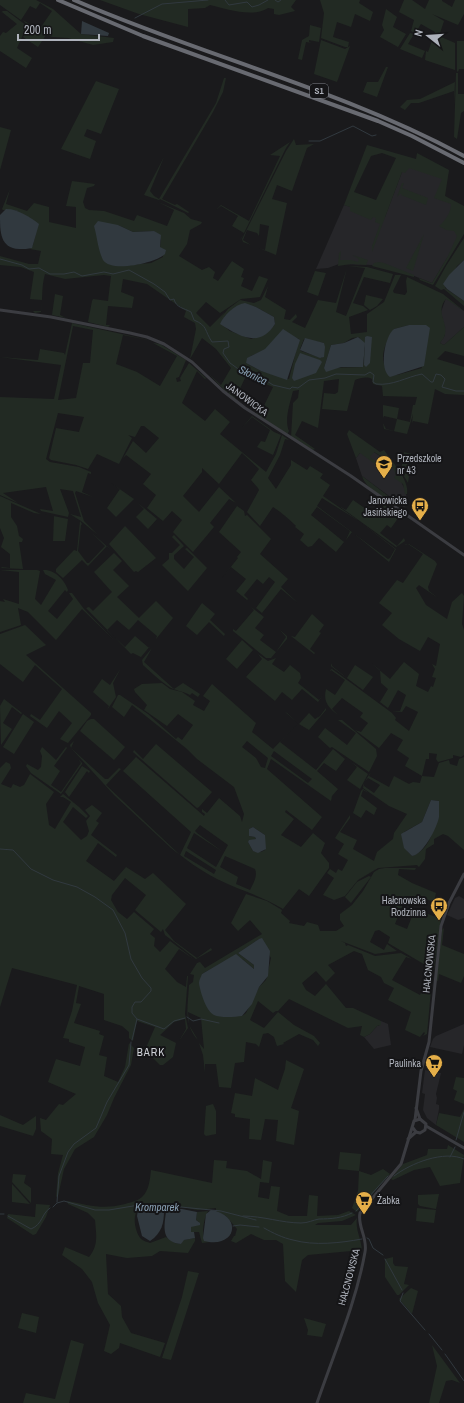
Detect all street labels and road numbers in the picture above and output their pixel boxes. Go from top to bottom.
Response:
road number: S1 [310,84,328,98]
street label: JANOWICKA [223,379,271,419]
street label: HAŁCNOWSKA [419,934,439,994]
street label: HAŁCNOWSKA [335,1247,363,1307]

